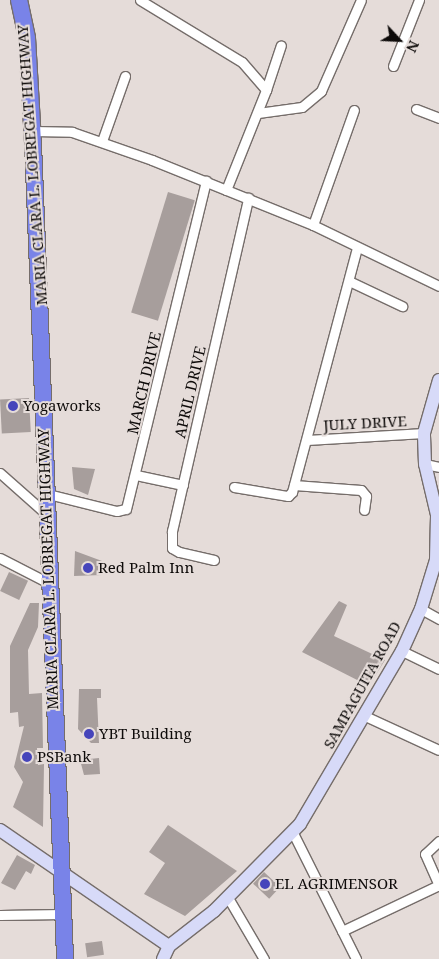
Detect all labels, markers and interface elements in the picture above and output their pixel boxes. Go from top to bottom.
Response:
north arrow [374,15,424,65]
street label: MARIA CLARA L. LOBREGAT HIGHWAY [13,24,51,306]
text: N [402,38,424,56]
street label: MARCH DRIVE [123,330,165,436]
street label: APRIL DRIVE [171,344,209,440]
place label: Yogaworks [23,397,101,415]
marker: Yogaworks [7,400,19,412]
street label: JULY DRIVE [323,412,407,434]
street label: MARIA CLARA L. LOBREGAT HIGHWAY [34,428,62,710]
place label: Red Palm Inn [98,559,194,577]
marker: Red Palm Inn [82,562,94,574]
street label: SAMPAGUITA ROAD [320,618,404,752]
place label: YBT Building [99,725,192,743]
marker: YBT Building [83,728,95,740]
place label: PSBank [37,748,91,766]
marker: PSBank [21,751,33,763]
place label: EL AGRIMENSOR [275,875,398,893]
marker: EL AGRIMENSOR [259,878,271,890]

